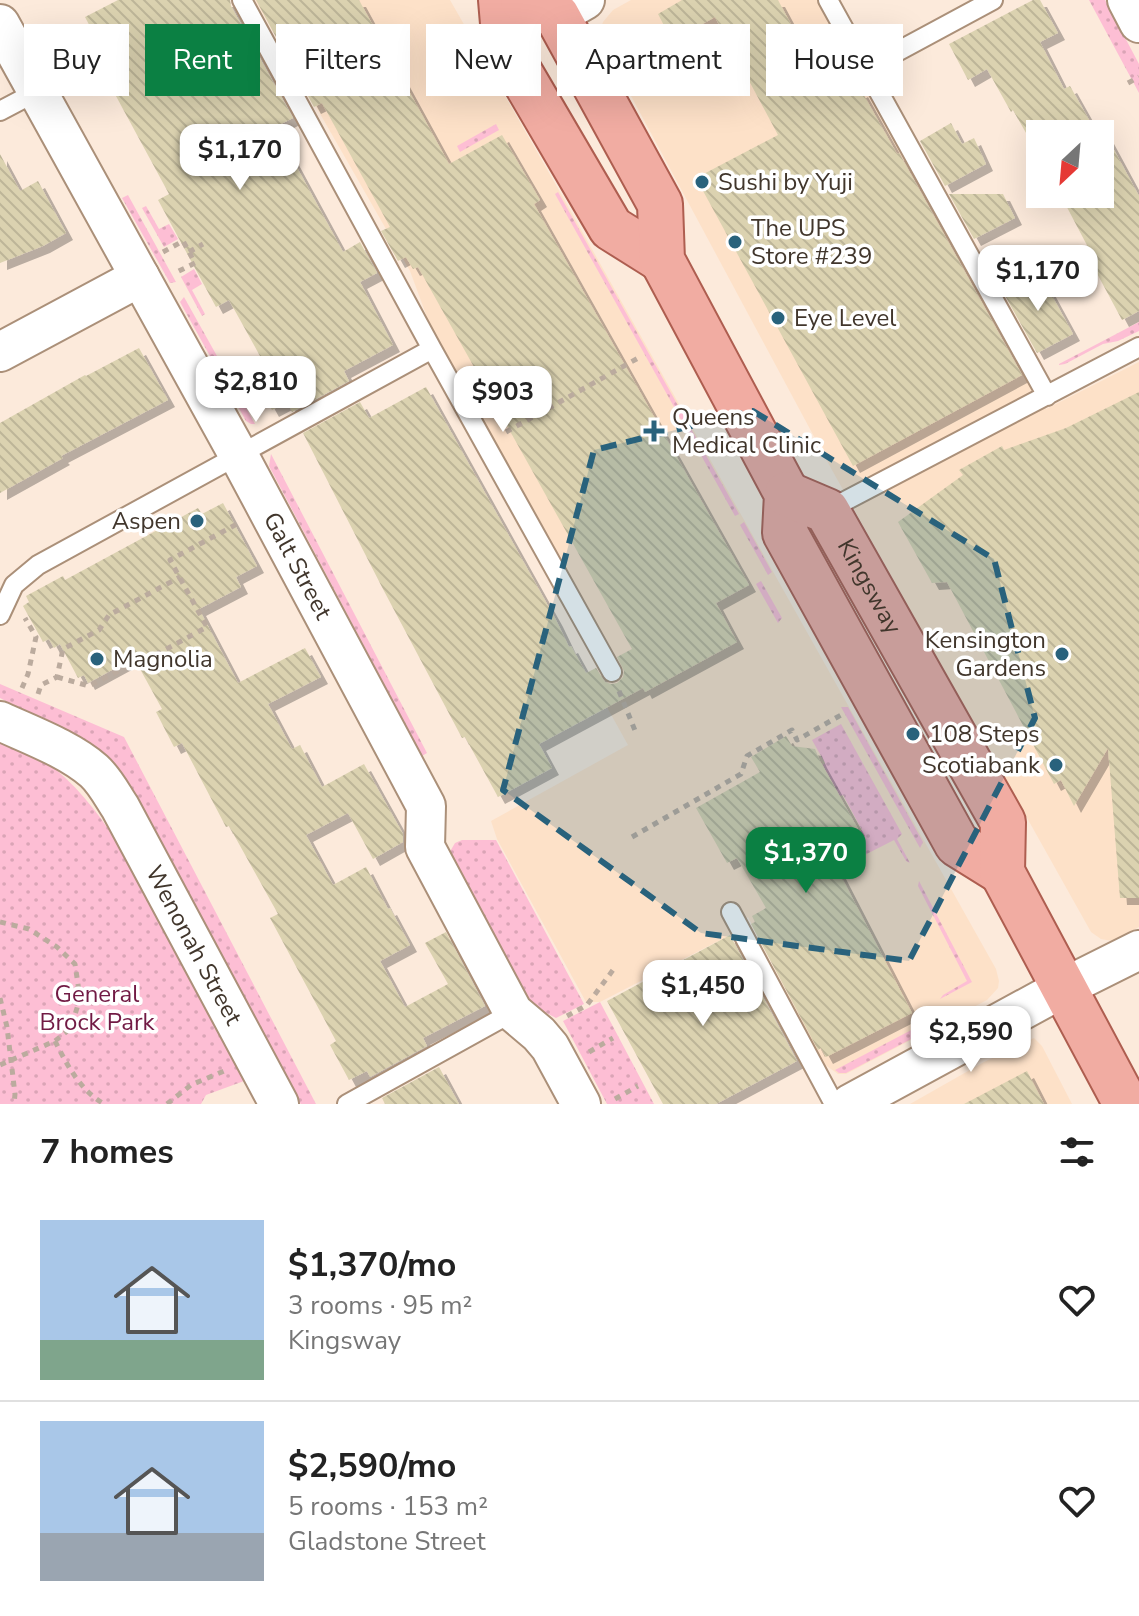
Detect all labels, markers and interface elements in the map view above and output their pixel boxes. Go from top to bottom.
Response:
chip: Buy [24,24,129,96]
chip: Rent [145,24,260,96]
chip: Filters [276,24,410,96]
chip: New [426,24,541,96]
chip: Apartment [557,24,750,96]
chip: House [766,24,903,96]
north arrow [1026,120,1114,208]
map controls [1026,120,1114,208]
pin: $1,170 [175,124,305,192]
text: $1,170 [198,132,282,167]
place label: Sushi by Yuji [718,166,853,198]
marker: Sushi by Yuji [693,173,711,191]
place label: The UPS Store #239 [751,212,872,272]
marker: The UPS Store #239 [726,233,744,251]
pin: $1,170 [973,245,1103,313]
text: $1,170 [996,253,1080,288]
place label: Eye Level [794,302,896,334]
marker: Eye Level [769,309,787,327]
pin: $2,810 [191,356,321,424]
text: $2,810 [214,364,298,399]
pin: $903 [456,366,550,434]
text: $903 [472,374,534,409]
place label: Queens Medical Clinic [672,401,821,461]
marker: Queens Medical Clinic [643,420,665,442]
place label: Aspen [112,505,181,537]
street label: Galt Street [256,506,340,625]
marker: Aspen [188,512,206,530]
street label: Kingsway [830,533,910,640]
place label: Kensington Gardens [925,624,1046,684]
place label: Magnolia [113,643,213,675]
marker: Kensington Gardens [1053,645,1071,663]
marker: Magnolia [88,650,106,668]
place label: 108 Steps [929,718,1040,750]
marker: 108 Steps [904,725,922,743]
place label: Scotiabank [922,749,1041,781]
marker: Scotiabank [1047,756,1065,774]
pin: $1,370 [741,827,871,895]
text: $1,370 [764,835,848,870]
street label: Wenonah Street [138,860,250,1031]
pin: $1,450 [638,960,768,1028]
text: $1,450 [661,968,745,1003]
park label: General Brock Park [39,978,156,1038]
pin: $2,590 [906,1006,1036,1074]
text: $2,590 [929,1014,1013,1049]
text: 7 homes [40,1129,174,1175]
icon: filters [1055,1130,1099,1174]
text: $1,370/mo [288,1242,456,1288]
icon: home [104,1252,200,1348]
icon: heart [1055,1278,1099,1322]
text: 3 rooms · 95 m² [288,1288,472,1323]
text: Kingsway [288,1323,401,1358]
text: $2,590/mo [288,1443,456,1489]
icon: home [104,1453,200,1549]
icon: heart [1055,1479,1099,1523]
text: 5 rooms · 153 m² [288,1489,488,1524]
text: Gladstone Street [288,1524,486,1559]

